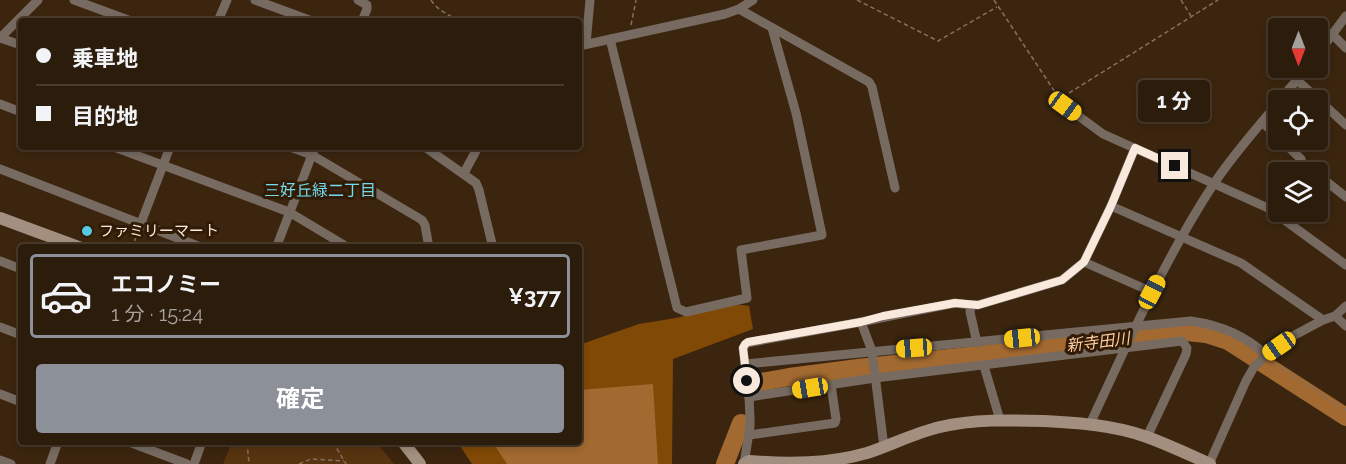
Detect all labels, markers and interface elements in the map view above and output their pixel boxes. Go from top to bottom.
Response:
north arrow [1268,18,1328,78]
map controls [1268,18,1328,222]
text: 乗車地 [72,45,138,71]
callout: 1 分 [1139,79,1211,121]
car [1045,88,1085,124]
text: 1 分 [1157,89,1191,113]
button: locate [1268,90,1328,150]
text: 目的地 [72,103,138,129]
route end [1161,152,1188,179]
button: layers [1268,162,1328,222]
district label: 三好丘緑二丁目 [264,181,376,200]
place label: ファミリーマート [99,222,219,240]
marker: ファミリーマート [80,224,94,238]
icon: car [39,269,93,323]
text: エコノミー [111,271,221,297]
car [1136,272,1168,312]
text: ¥377 [508,283,561,309]
text: 1 分 · 15:24 [111,302,203,326]
car [1003,327,1041,349]
water label: 新寺田川 [1065,328,1133,355]
car [1259,328,1299,364]
car [895,338,933,358]
button: 確定 [36,364,564,433]
route start [733,367,760,394]
car [791,376,829,400]

